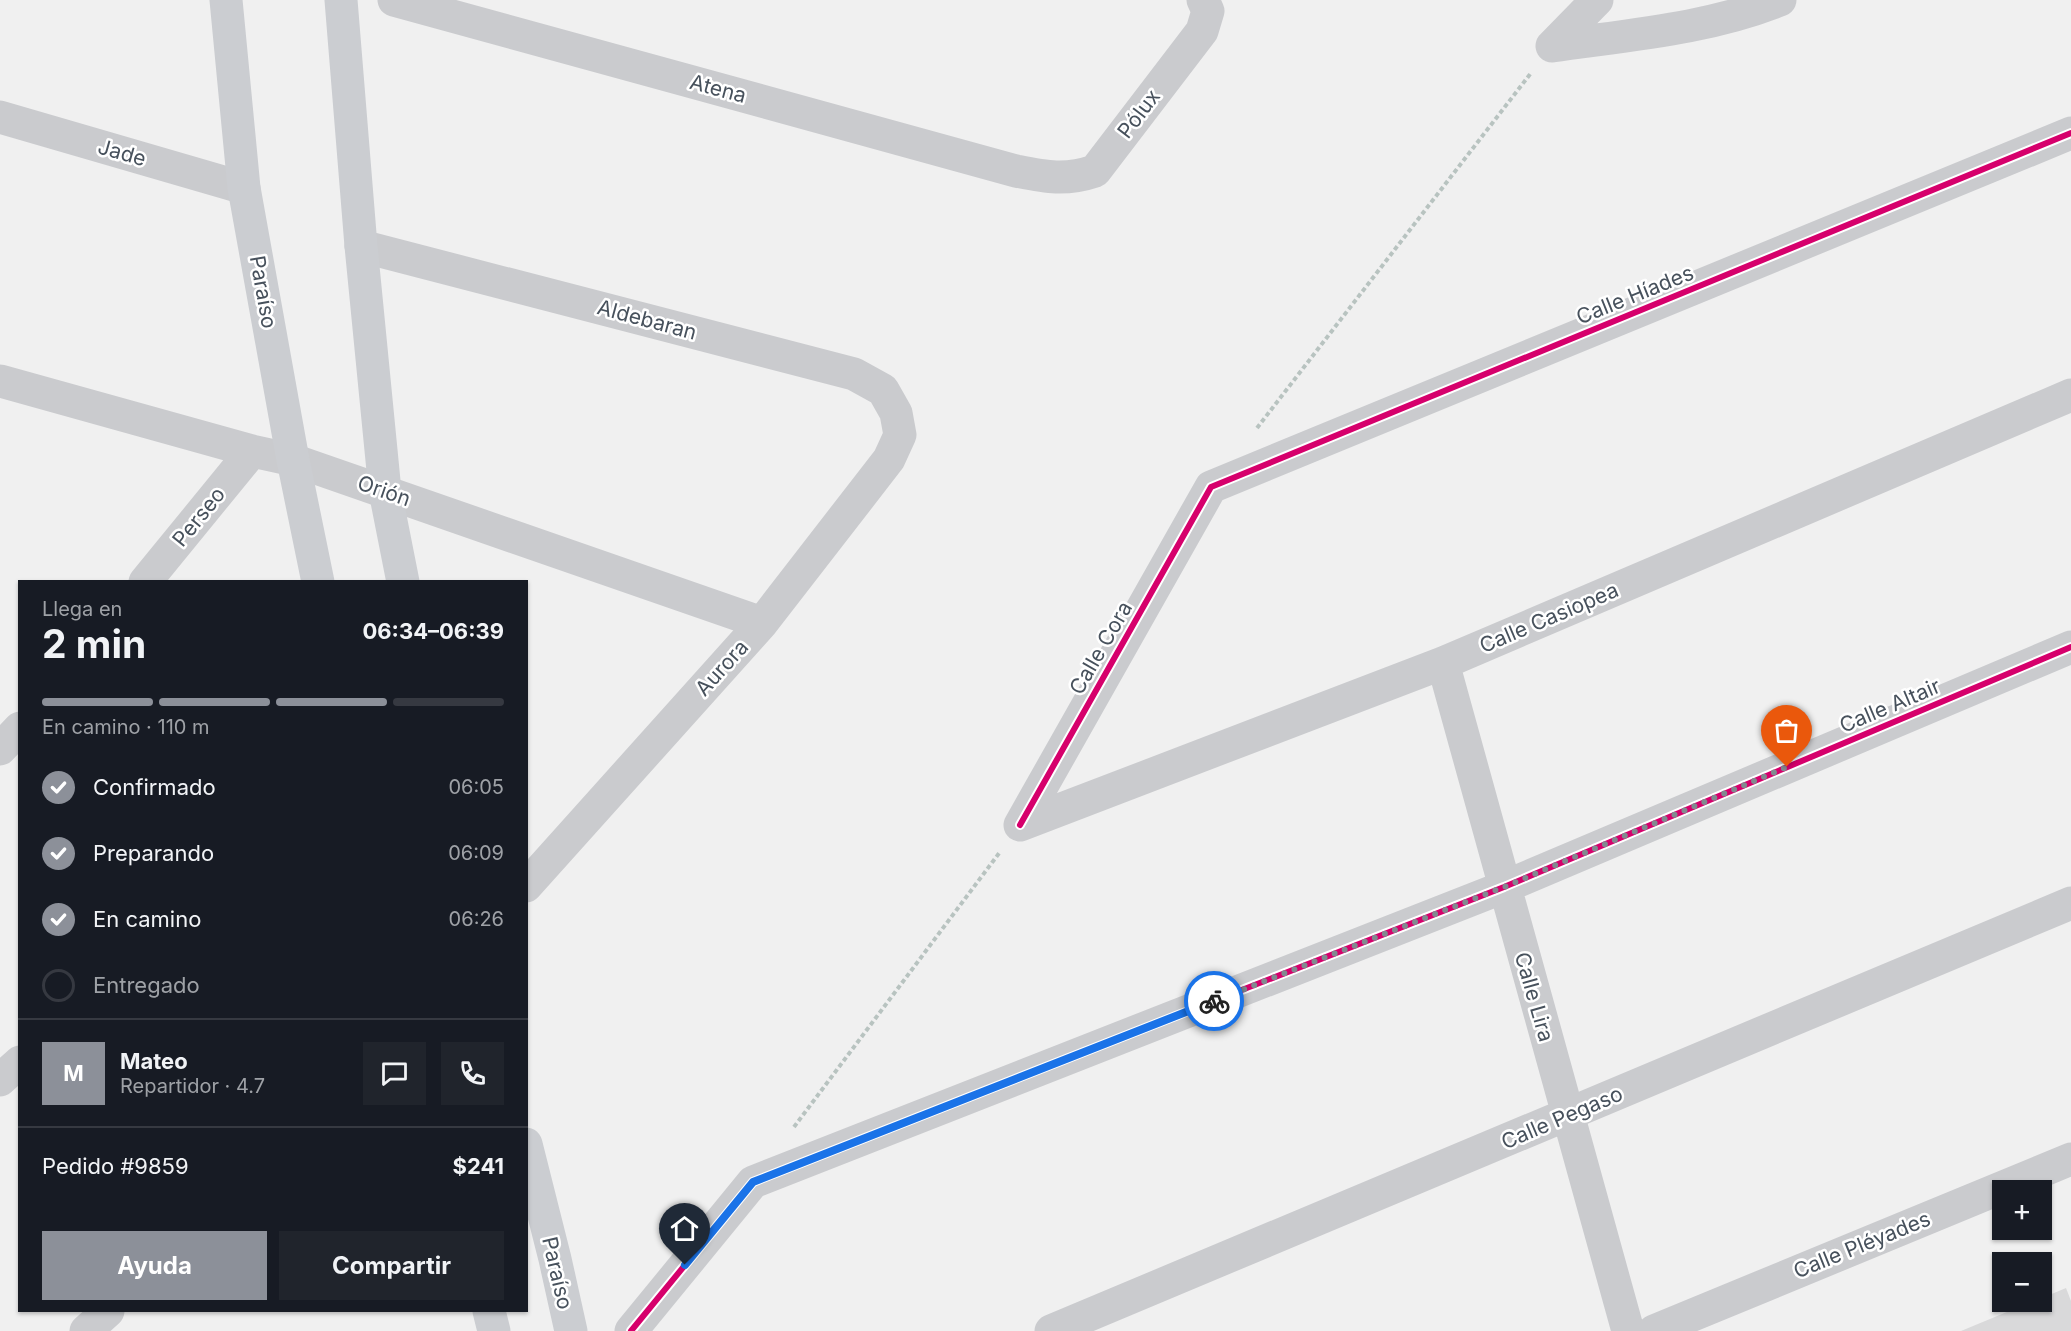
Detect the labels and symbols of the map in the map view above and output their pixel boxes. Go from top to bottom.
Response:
street label: Atena [687,69,749,108]
street label: Pólux [1112,84,1165,143]
street label: Jade [95,134,149,171]
street label: Paraíso [245,253,282,330]
street label: Calle Híades [1573,260,1697,329]
street label: Aldebaran [595,294,699,345]
street label: Orión [354,470,414,511]
street label: Perseo [167,482,230,552]
street label: Calle Casiopea [1476,577,1622,658]
street label: Calle Cora [1064,597,1137,699]
street label: Aurora [690,634,753,701]
street label: Calle Altair [1836,673,1944,738]
pin [1761,705,1812,767]
street label: Calle Lira [1510,949,1559,1045]
courier [1184,971,1244,1031]
street label: Calle Pegaso [1497,1081,1626,1154]
pin [659,1203,710,1265]
street label: Calle Pléyades [1790,1206,1934,1283]
street label: Paraíso [537,1234,578,1312]

